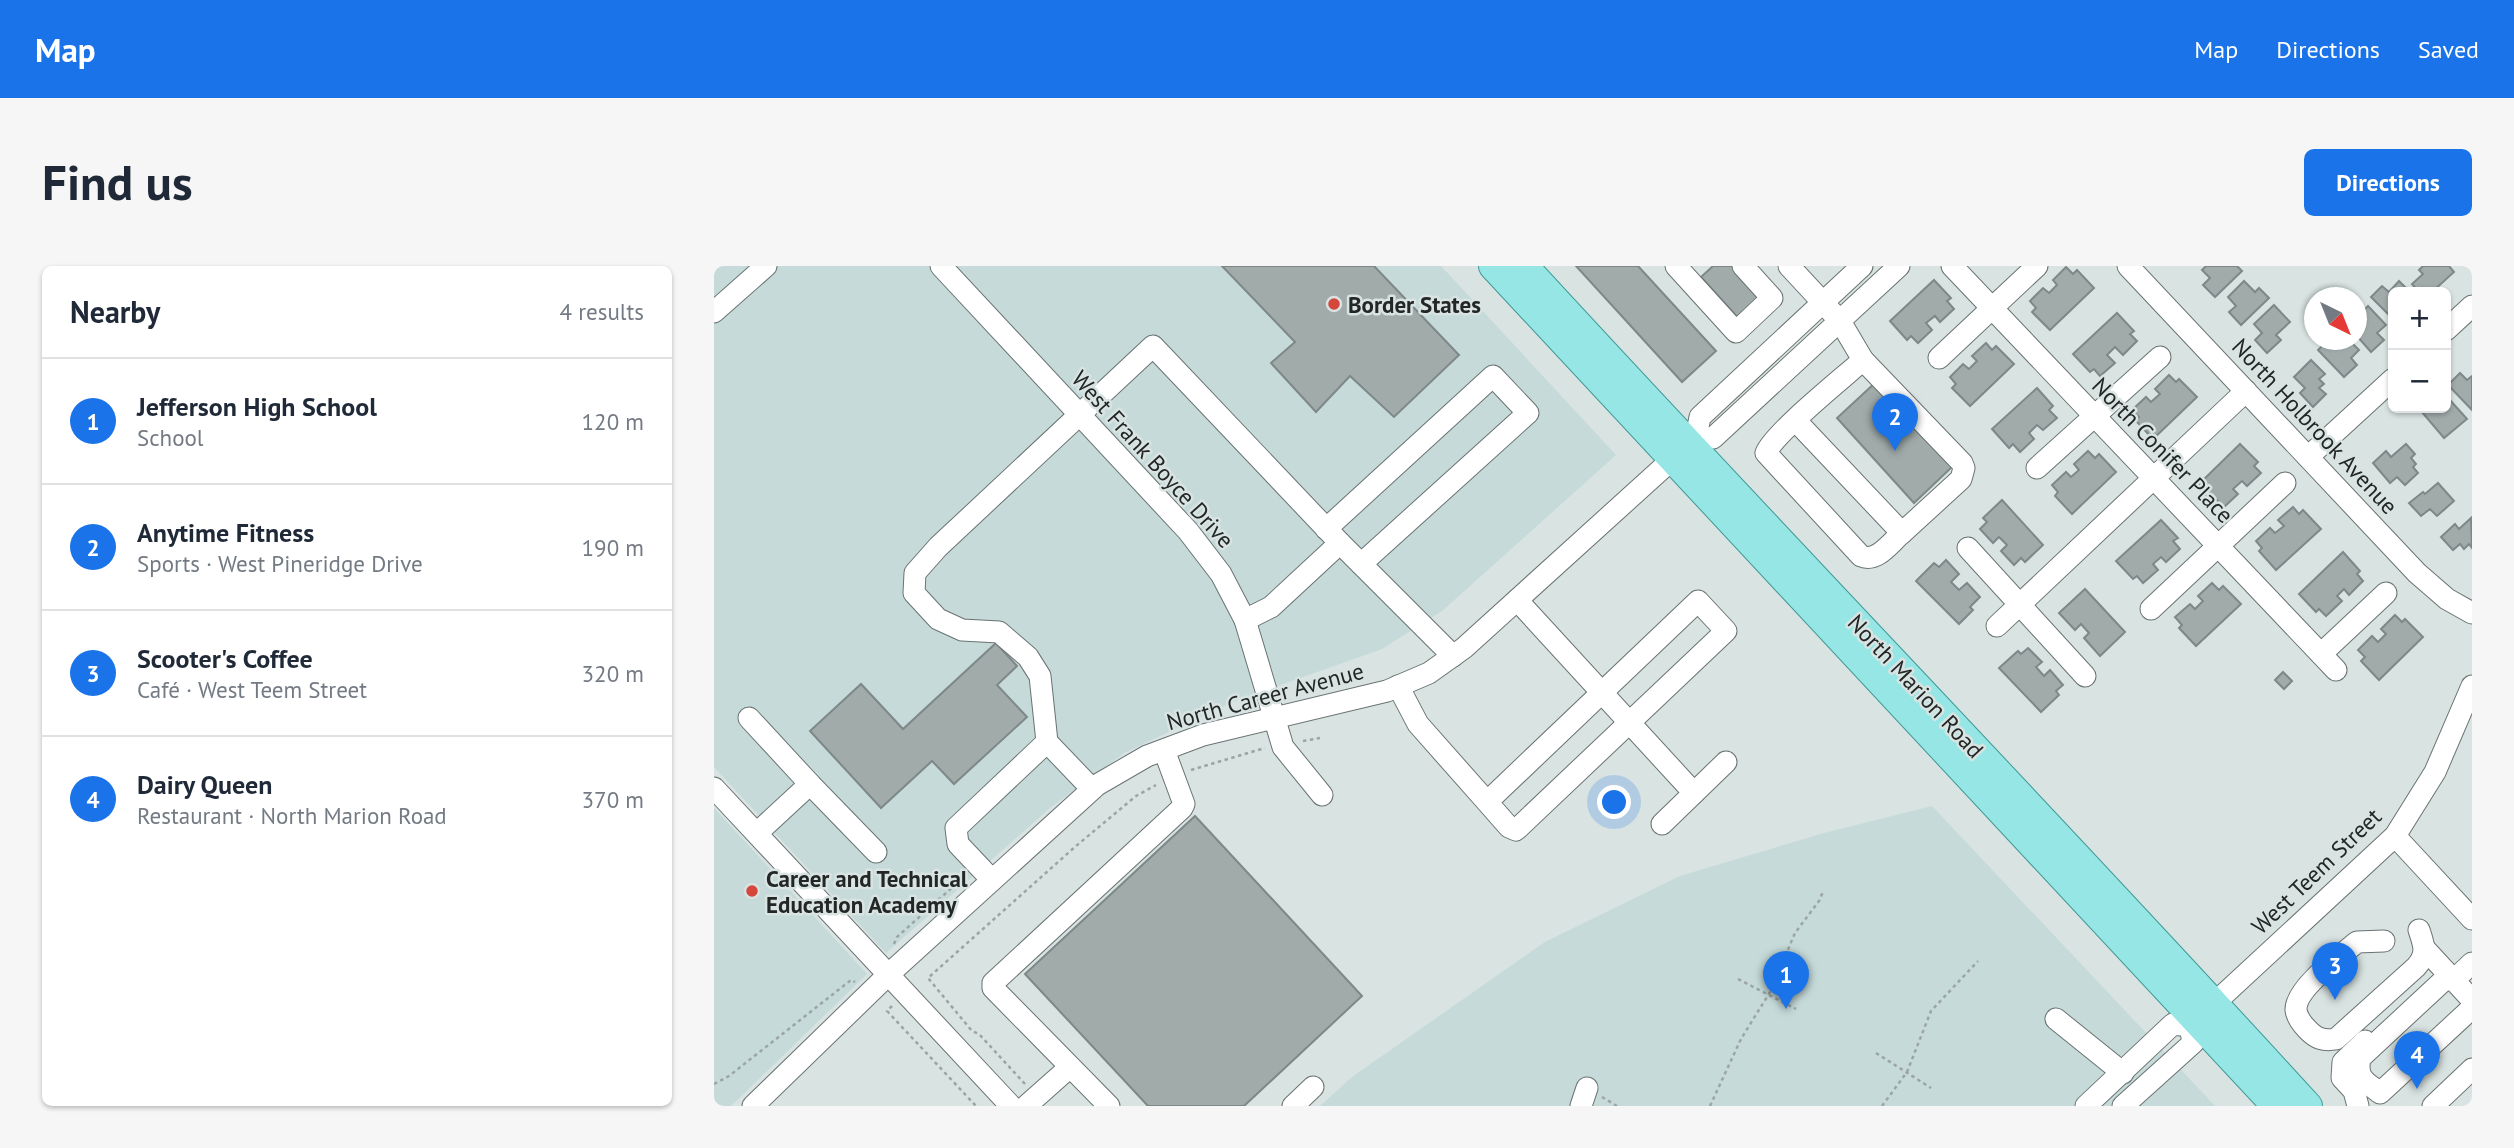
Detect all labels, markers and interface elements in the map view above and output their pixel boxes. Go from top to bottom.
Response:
text: Map [35,28,96,71]
text: Map [2194,34,2238,65]
text: Directions [2276,34,2380,65]
text: Saved [2418,34,2479,65]
button: Directions [2304,149,2472,216]
text: Find us [42,150,193,214]
north arrow [2304,287,2367,350]
map controls [2388,287,2451,413]
button: + [2388,287,2451,350]
place label: Border States [1348,290,1481,319]
text: Nearby [70,292,160,331]
marker: Border States [1326,296,1342,312]
text: 4 results [560,297,644,326]
street label: North Holbrook Avenue [2226,332,2404,520]
button: − [2388,350,2451,413]
street label: West Frank Boyce Drive [1066,364,1240,554]
street label: North Conifer Place [2086,371,2240,529]
text: Jefferson High School [137,390,377,423]
pin: 2 [1872,393,1918,451]
text: 1 [86,407,100,436]
text: 120 m [582,407,644,436]
text: School [137,423,204,452]
text: Anytime Fitness [137,516,314,549]
text: 2 [86,533,100,562]
text: 190 m [582,533,644,562]
text: Sports · West Pineridge Drive [137,549,423,578]
street label: North Marion Road [1842,608,1990,764]
text: Scooter's Coffee [137,642,313,675]
street label: North Career Avenue [1163,656,1367,736]
text: 3 [86,659,100,688]
text: 320 m [582,659,644,688]
text: Café · West Teem Street [137,675,367,704]
text: Dairy Queen [137,768,272,801]
text: 4 [86,785,100,814]
text: 370 m [582,785,644,814]
your location [1597,785,1631,819]
text: Restaurant · North Marion Road [137,801,447,830]
street label: West Teem Street [2245,802,2387,940]
place label: Career and Technical Education Academy [766,864,968,919]
marker: Career and Technical Education Academy [744,883,760,899]
pin: 3 [2312,942,2358,1000]
pin: 1 [1763,951,1809,1009]
pin: 4 [2394,1031,2440,1089]

